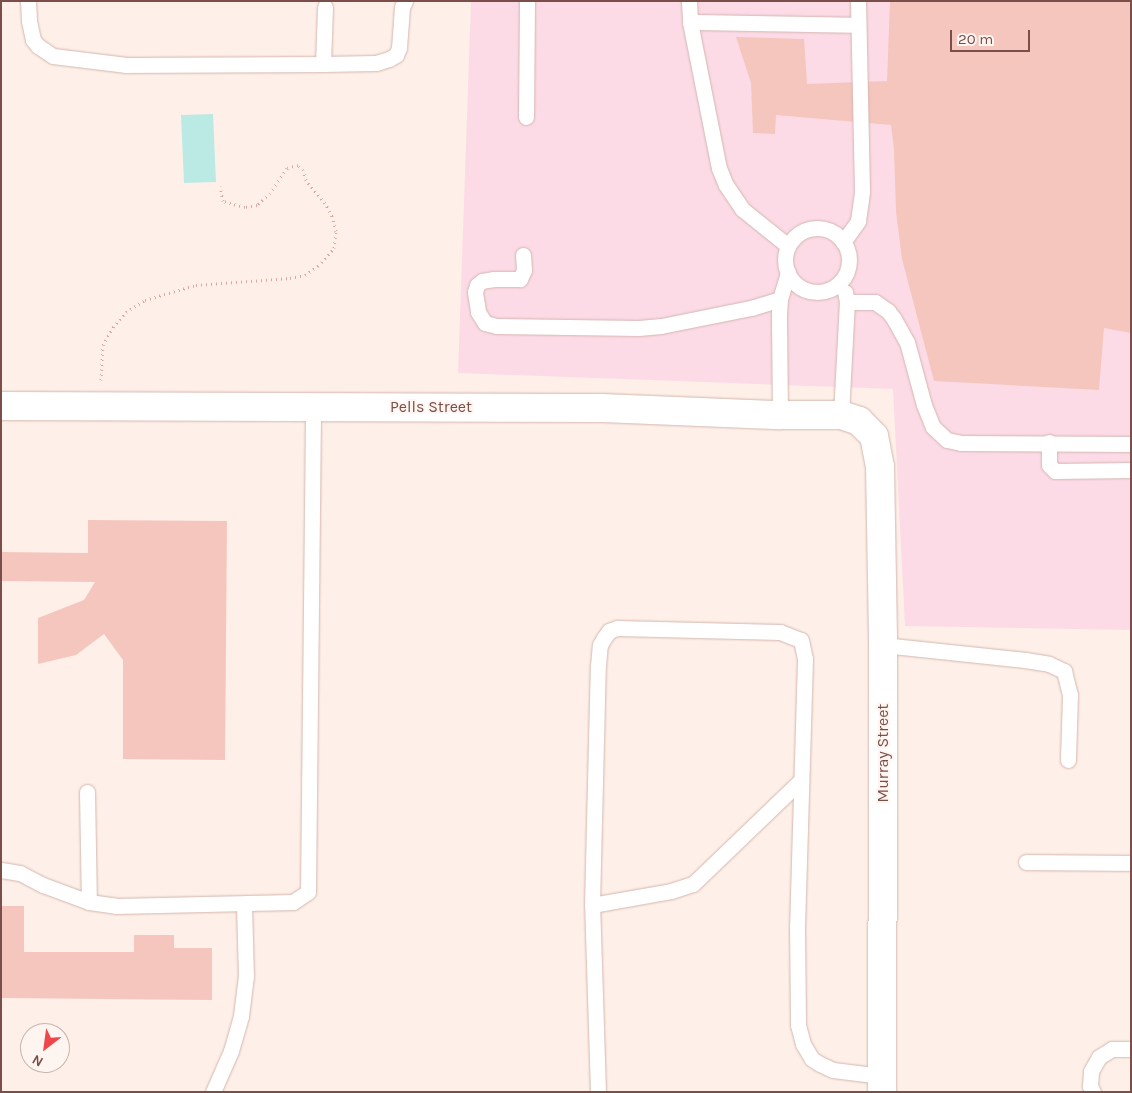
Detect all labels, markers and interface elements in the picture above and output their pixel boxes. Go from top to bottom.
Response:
scale bar [952,20,1032,52]
text: 20 m [958,30,993,48]
street label: Pells Street [390,397,472,417]
street label: Murray Street [873,704,893,802]
north arrow [20,1023,70,1073]
text: N [29,1051,46,1070]

